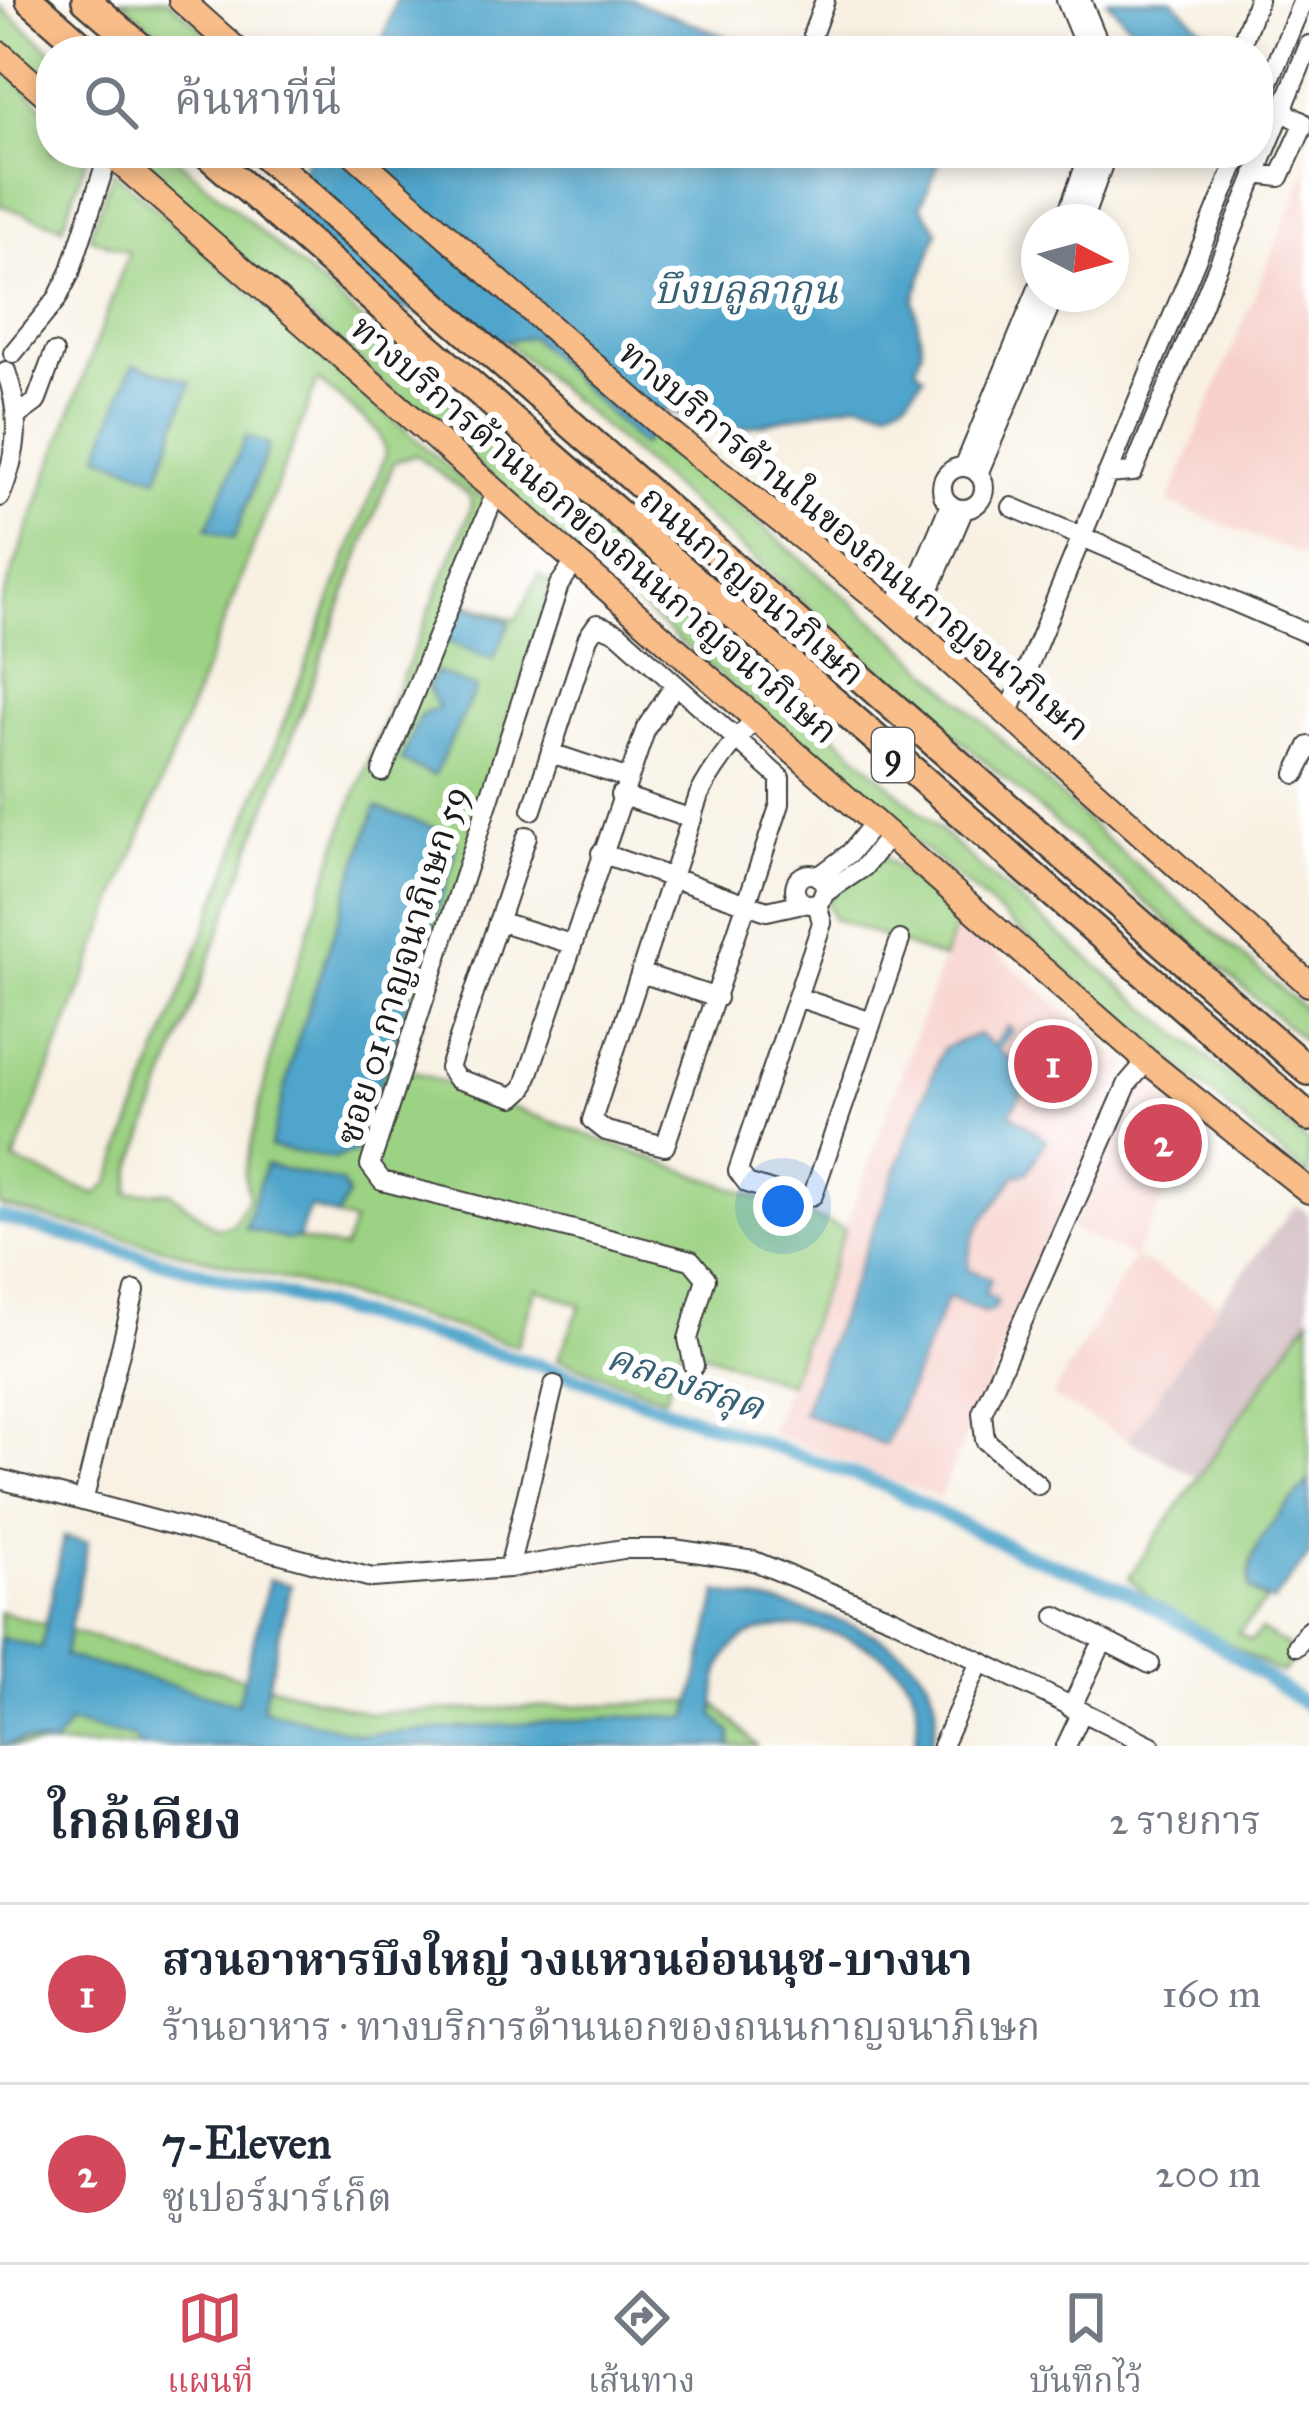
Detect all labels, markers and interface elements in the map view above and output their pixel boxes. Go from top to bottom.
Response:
search box [36,36,1273,168]
icon: search [78,69,144,135]
text: ค้นหาที่นี่ [174,71,342,126]
north arrow [1021,204,1129,312]
water label: บึงบลูลากูน [654,266,838,315]
street label: ทางบริการด้านนอกของถนนกาญจนาภิเษก [343,306,847,752]
street label: ทางบริการด้านในของถนนกาญจนาภิเษก [610,328,1101,751]
street label: ถนนกาญจนาภิเษก [632,476,874,694]
road number: 9 [872,728,914,782]
street label: ซอย 01 กาญจนาภิเษก 59 [326,781,477,1150]
pin: 1 [1014,1019,1092,1109]
pin: 2 [1124,1098,1202,1188]
your location [753,1176,813,1236]
water label: คลองสลุด [601,1333,771,1432]
text: ใกล้เคียง [48,1790,242,1852]
text: 2 รายการ [1109,1797,1261,1845]
text: สวนอาหารบึงใหญ่ วงแหวนอ่อนนุช-บางนา [162,1932,973,1987]
text: 1 [79,1970,95,2018]
text: 160 m [1162,1970,1261,2018]
text: ร้านอาหาร · ทางบริการด้านนอกของถนนกาญจนาภิเษก [162,2003,1040,2051]
text: 7-Eleven [162,2115,331,2170]
text: 2 [77,2150,97,2198]
text: 200 m [1155,2150,1261,2198]
text: ซูเปอร์มาร์เก็ต [162,2174,392,2222]
tab: แผนที่ [167,2285,254,2410]
tab: เส้นทาง [588,2285,695,2410]
tab: บันทึกไว้ [1029,2285,1142,2410]

